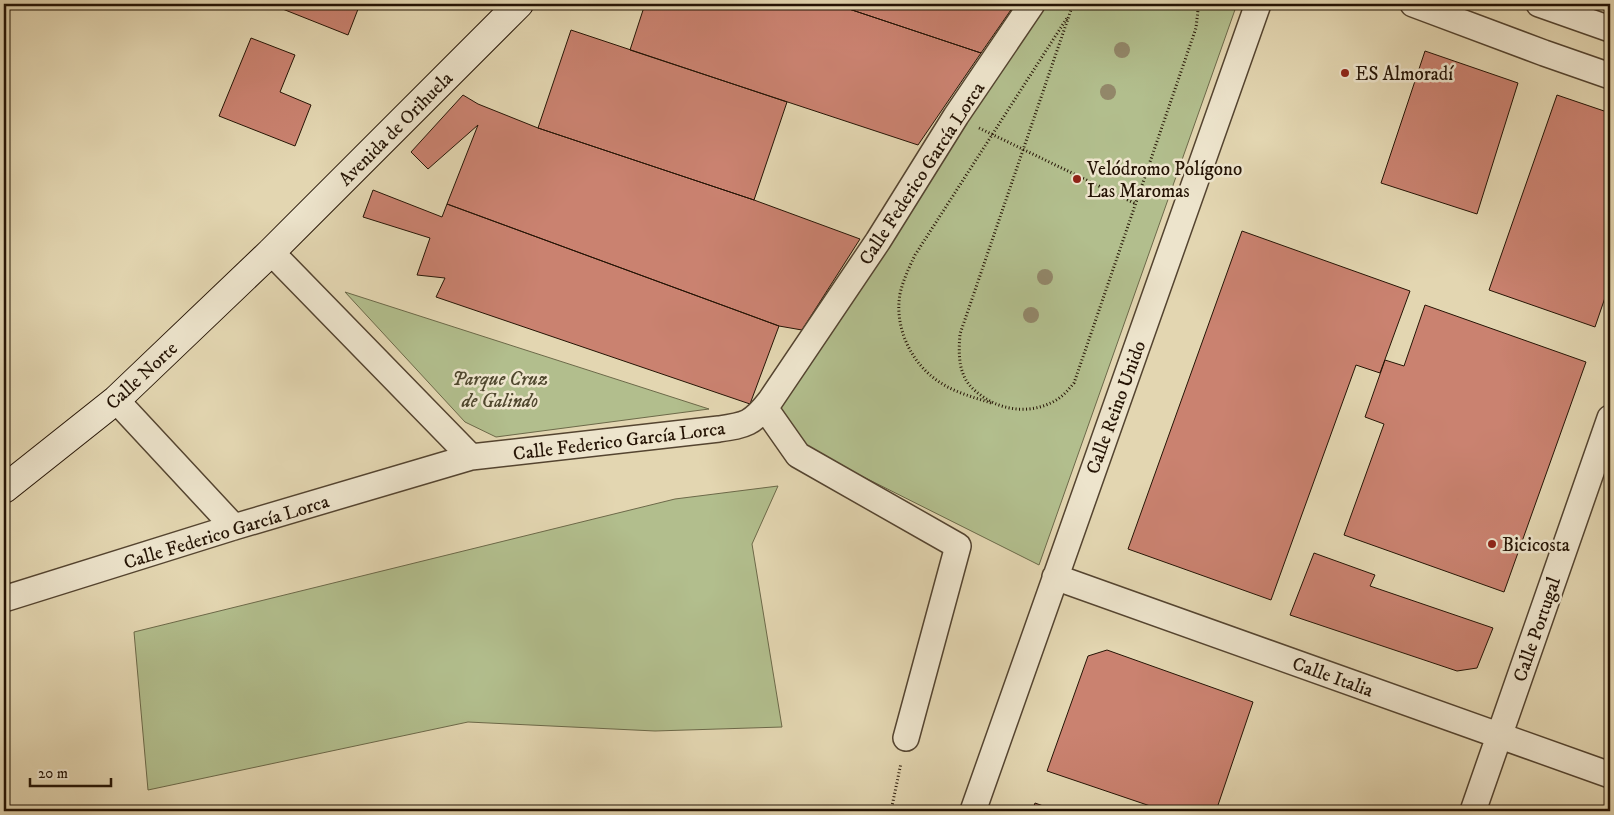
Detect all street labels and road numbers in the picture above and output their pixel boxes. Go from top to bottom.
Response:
street label: Avenida de Orihuela [334,67,458,191]
street label: Calle Federico García Lorca [854,78,990,270]
street label: Calle Norte [101,337,183,415]
street label: Calle Reino Unido [1082,338,1151,477]
street label: Calle Federico García Lorca [512,417,727,466]
street label: Calle Federico García Lorca [121,490,332,575]
street label: Calle Portugal [1509,574,1566,685]
street label: Calle Italia [1289,652,1376,703]

